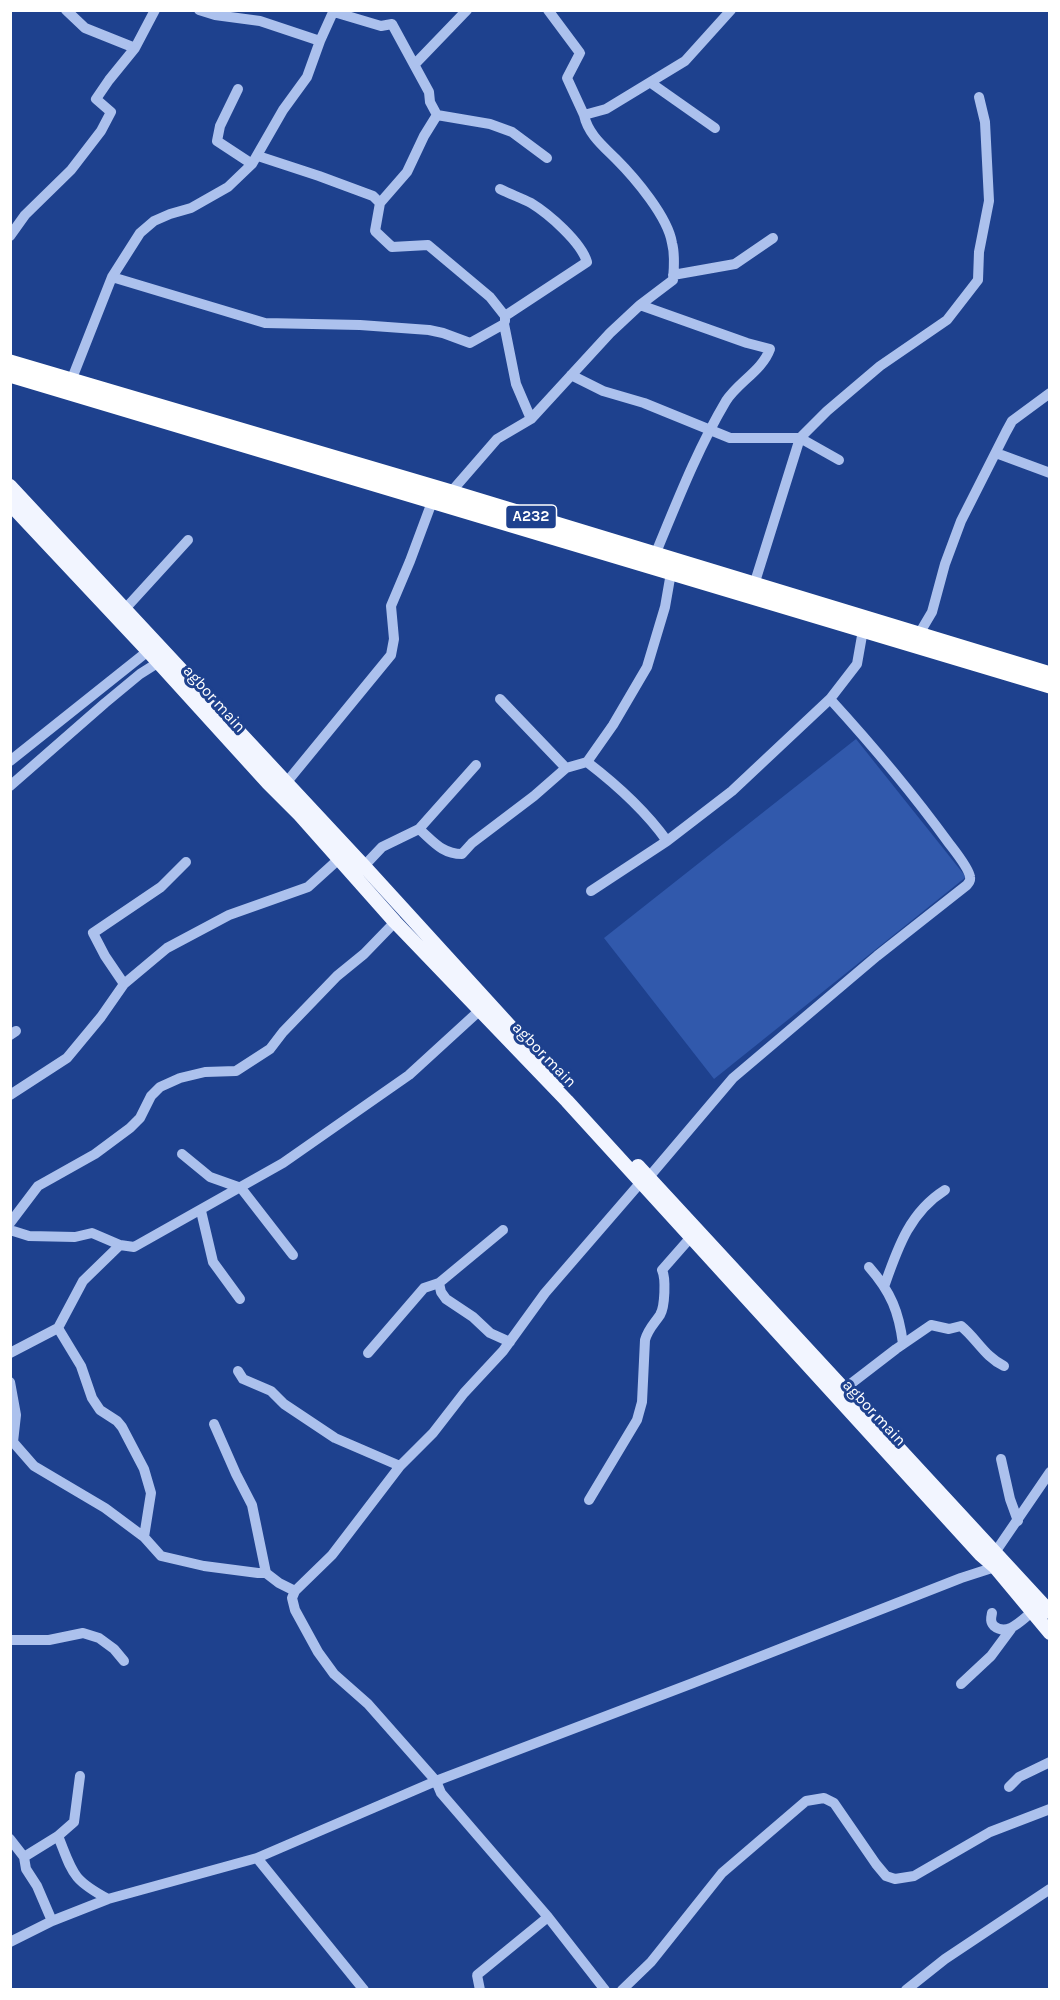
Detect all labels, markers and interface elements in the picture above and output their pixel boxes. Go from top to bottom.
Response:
road number: A232 [506,505,556,529]
street label: agbor main [179,661,249,737]
street label: agbor main [508,1018,580,1092]
street label: agbor main [838,1376,910,1450]

